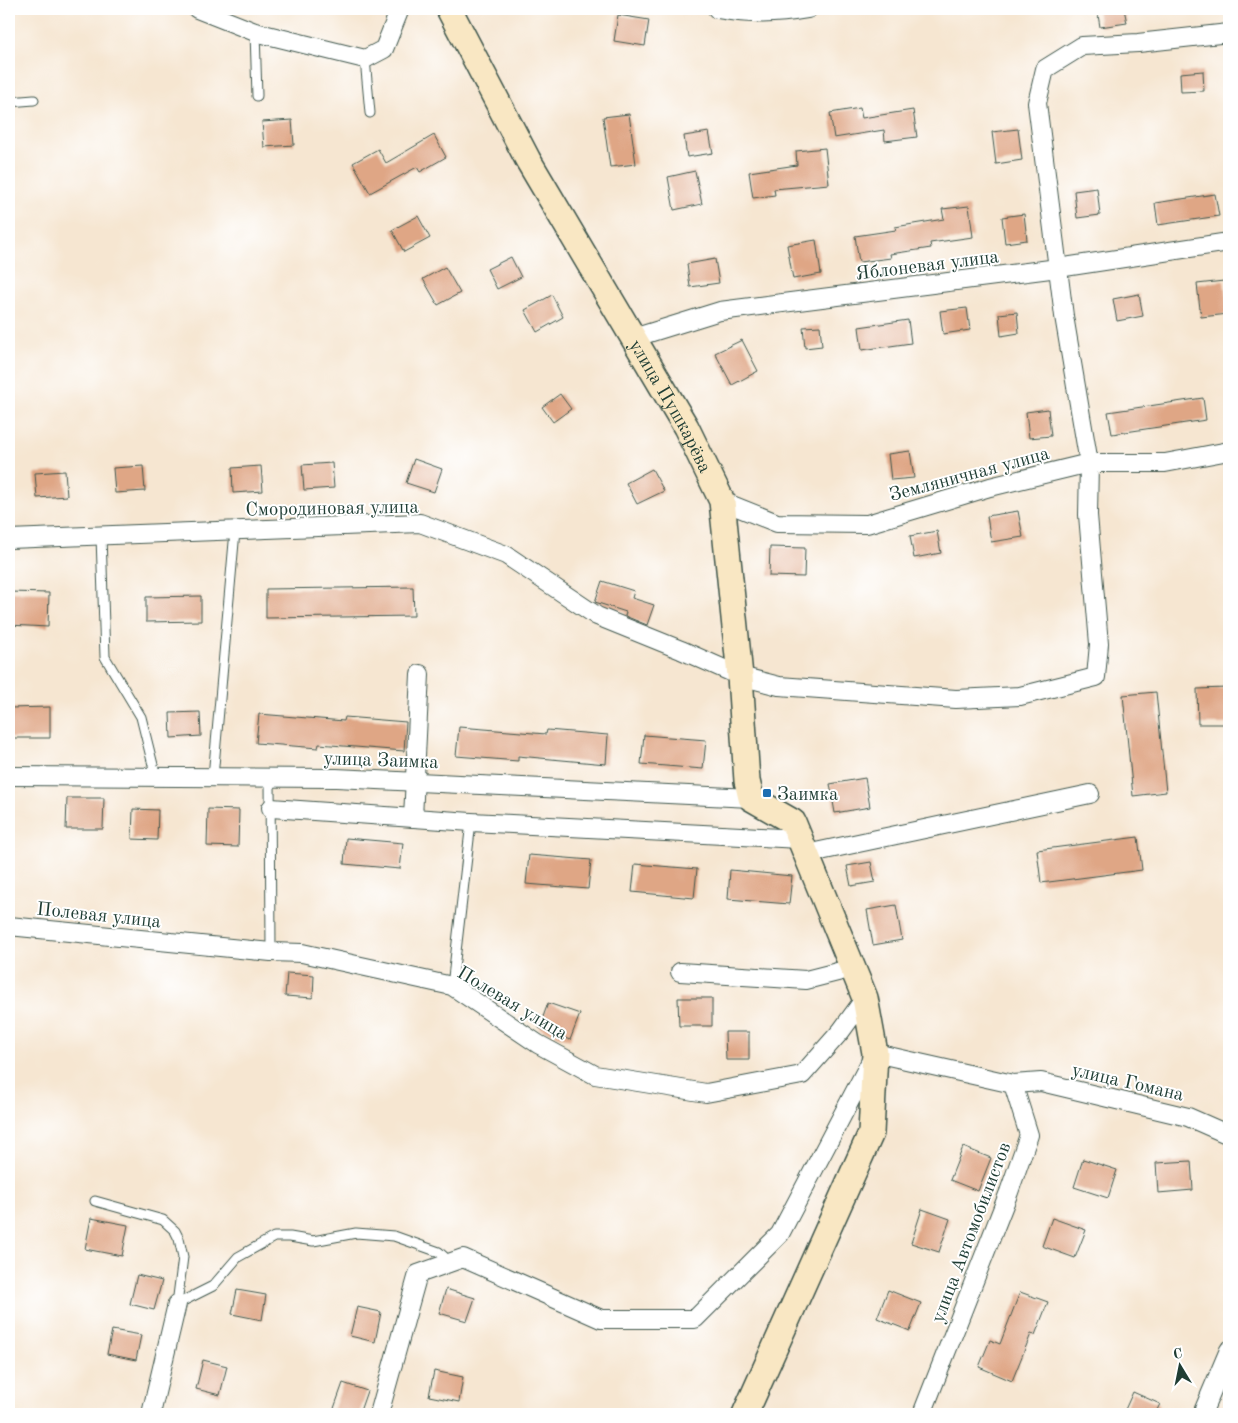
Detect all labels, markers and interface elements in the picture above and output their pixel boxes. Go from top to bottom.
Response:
street label: Яблоневая улица [855,248,1001,285]
street label: улица Пушкарёва [625,337,714,477]
street label: Земляничная улица [888,445,1052,506]
street label: Смородиновая улица [245,498,420,521]
street label: улица Заимка [323,750,439,773]
place label: Заимка [777,786,839,805]
marker: Заимка [761,787,773,799]
street label: Полевая улица [36,901,163,933]
street label: Полевая улица [453,964,571,1045]
street label: улица Гомана [1070,1061,1186,1106]
street label: улица Автомобилистов [929,1140,1016,1326]
north arrow [1156,1340,1206,1390]
text: С [1172,1346,1184,1362]

